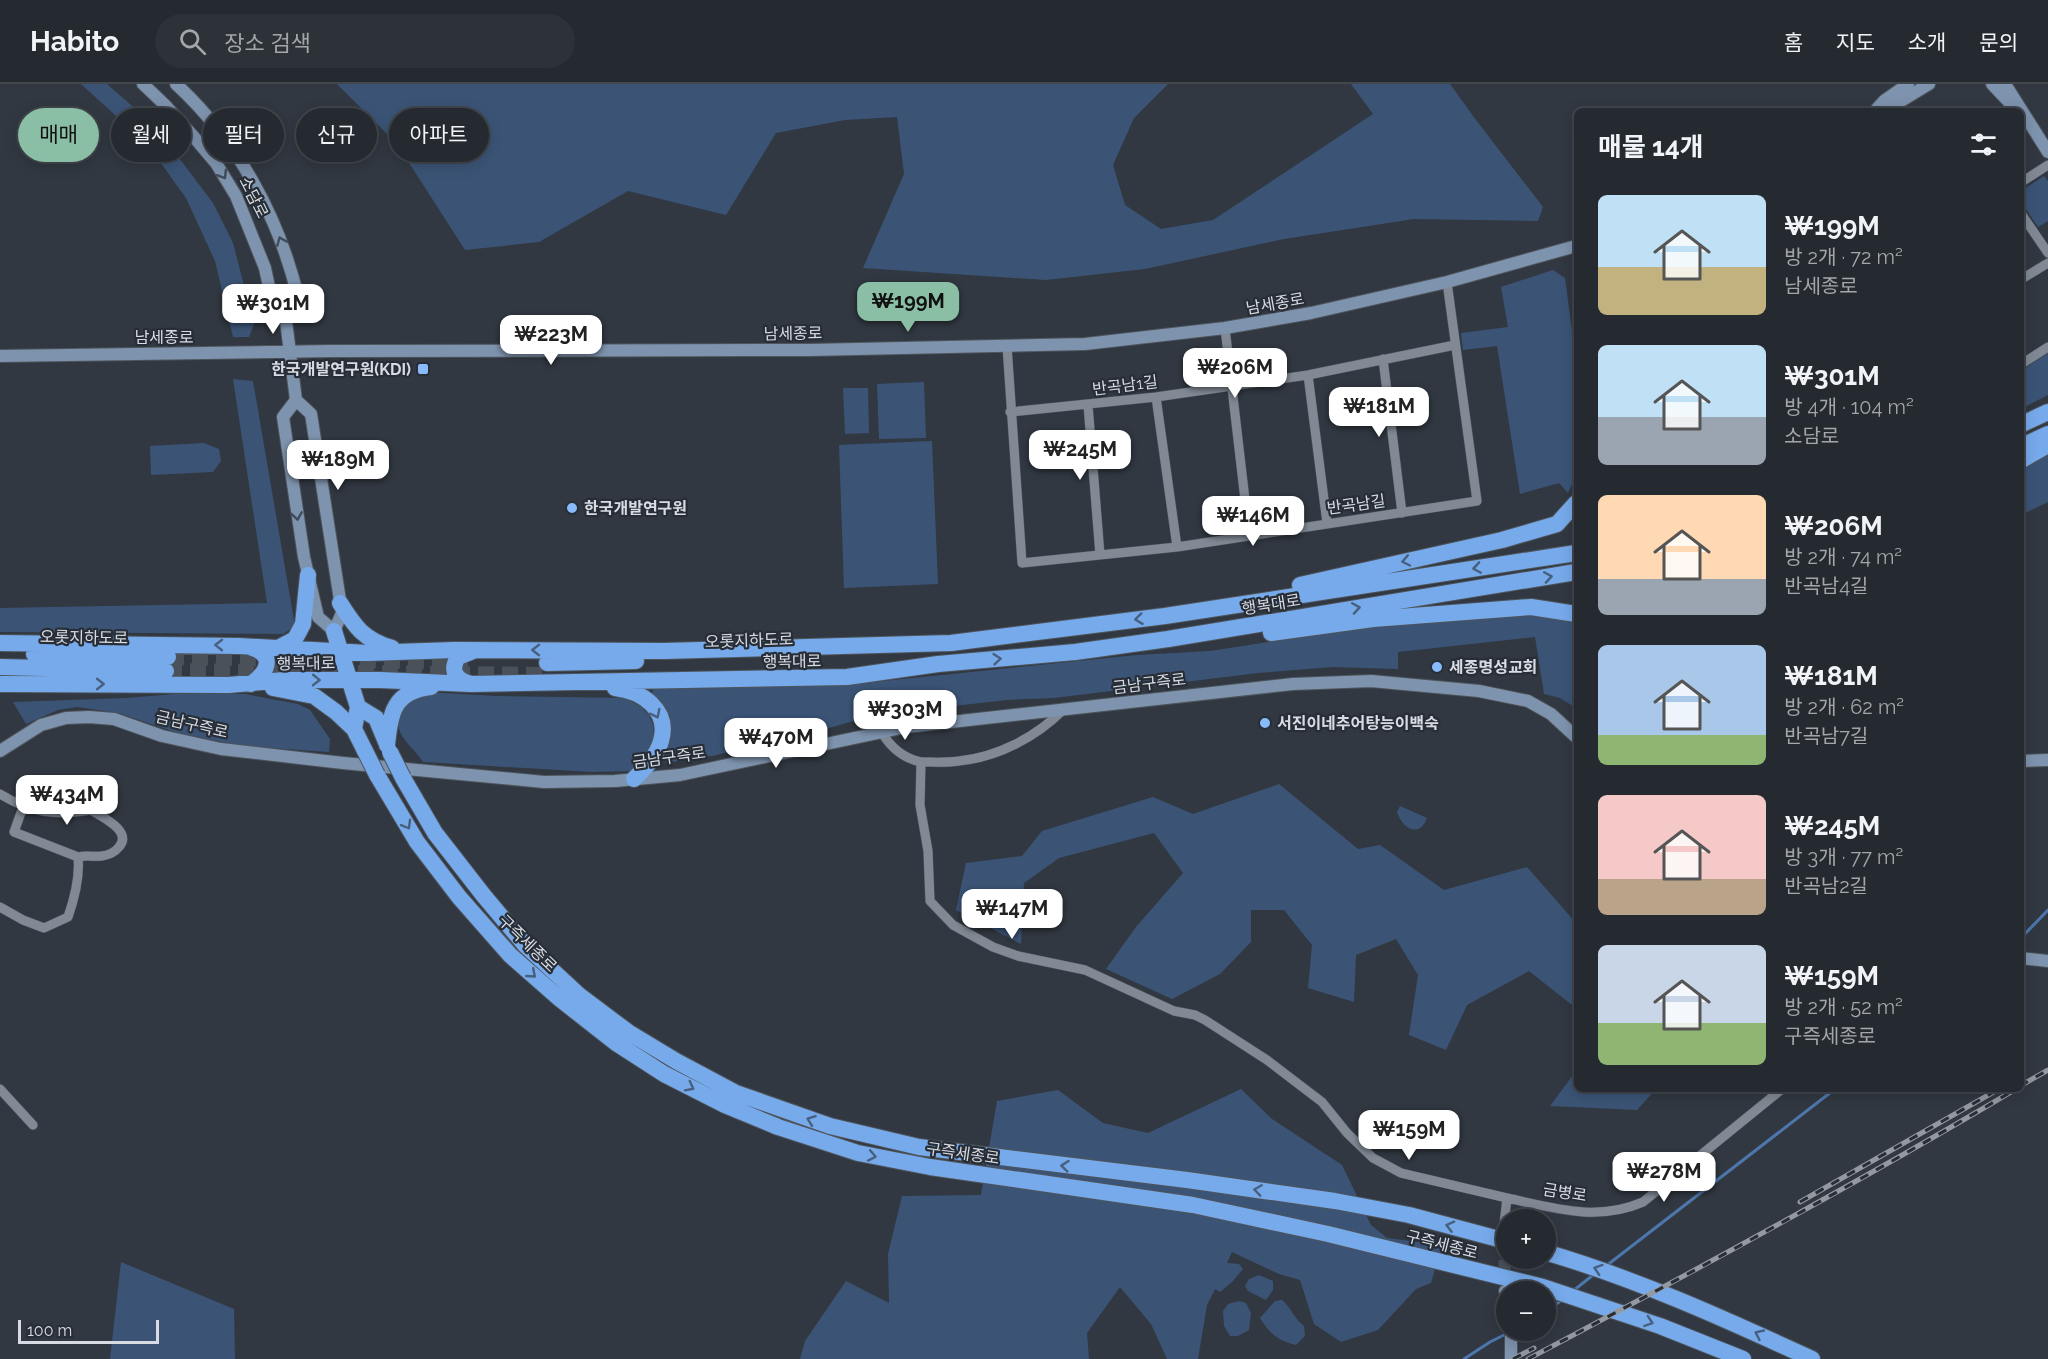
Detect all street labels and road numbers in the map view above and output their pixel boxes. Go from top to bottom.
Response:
street label: 소담로 [235,173,272,221]
street label: 남세종로 [1244,289,1306,318]
street label: 남세종로 [763,323,823,344]
street label: 남세종로 [135,328,194,347]
street label: 반곡남1길 [1091,372,1159,399]
street label: 반곡남길 [1326,491,1387,518]
street label: 행복대로 [1241,590,1302,618]
street label: 오롯지하도로 [40,627,129,648]
street label: 오롯지하도로 [705,629,794,652]
street label: 행복대로 [762,651,822,672]
street label: 행복대로 [276,653,336,674]
street label: 금남구즉로 [1111,670,1187,697]
street label: 금남구즉로 [154,707,230,742]
street label: 금남구즉로 [631,743,707,772]
street label: 구즉세종로 [495,911,561,976]
street label: 구즉세종로 [925,1139,1001,1168]
street label: 금병로 [1542,1180,1588,1205]
street label: 구즉세종로 [1404,1226,1480,1263]

